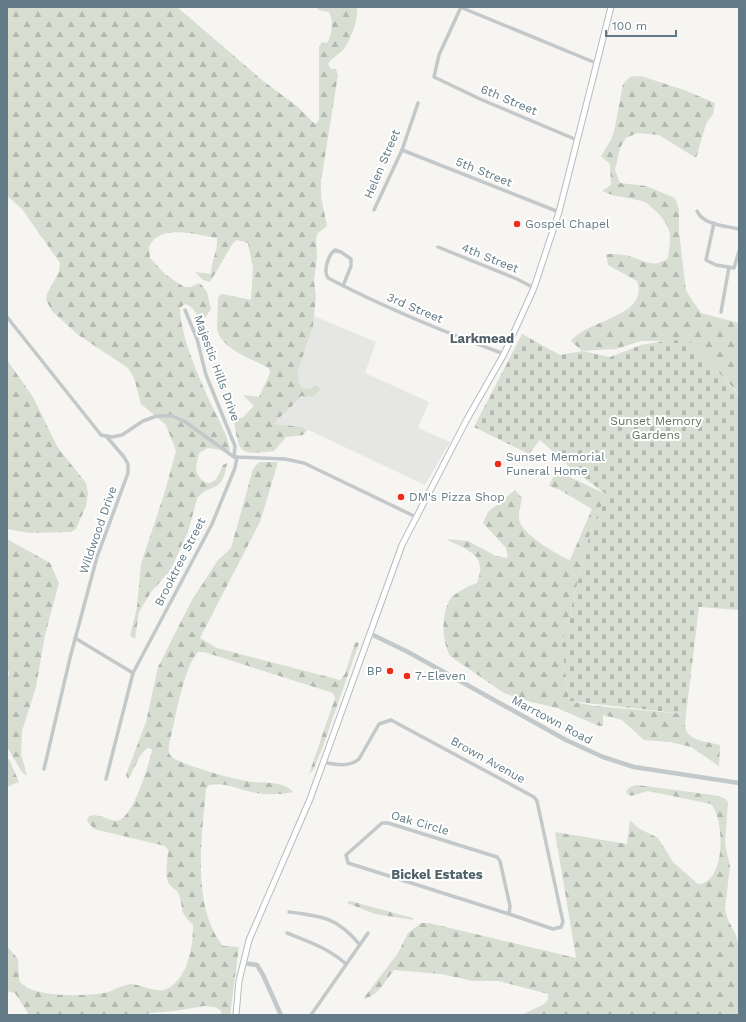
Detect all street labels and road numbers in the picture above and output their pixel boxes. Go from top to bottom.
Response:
street label: 6th Street [479,82,539,118]
street label: Helen Street [361,127,403,201]
street label: 5th Street [454,154,514,190]
street label: 4th Street [460,240,520,276]
street label: 3rd Street [385,290,445,326]
street label: Majestic Hills Drive [191,313,243,423]
street label: Wildwood Drive [76,484,120,576]
street label: Brooktree Street [152,515,208,609]
street label: Marrtown Road [509,693,595,747]
street label: Brown Avenue [448,734,528,786]
street label: Oak Circle [389,808,451,838]

